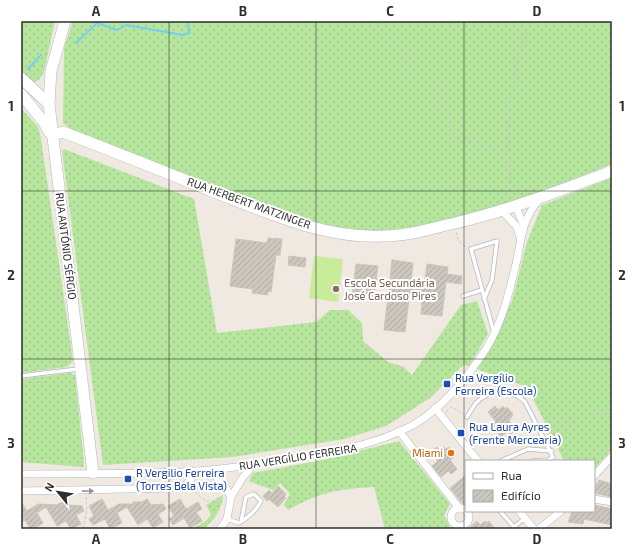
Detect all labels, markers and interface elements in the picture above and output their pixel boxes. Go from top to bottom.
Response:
text: A [92,3,101,19]
text: B [239,3,247,19]
text: C [386,3,394,19]
text: D [533,3,542,19]
text: 1 [8,98,14,114]
text: 1 [619,98,625,114]
street label: RUA HERBERT MATZINGER [186,174,313,231]
street label: RUA ANTÓNIO SÉRGIO [53,192,80,300]
text: 2 [7,267,15,283]
text: 2 [618,267,626,283]
place label: Escola Secundária José Cardoso Pires [344,276,437,302]
marker: Escola Secundária José Cardoso Pires [331,284,341,294]
place label: Rua Vergílio Ferreira (Escola) [455,371,536,397]
marker: Rua Vergílio Ferreira (Escola) [442,379,452,389]
place label: Rua Laura Ayres (Frente Mercearia) [469,420,561,446]
marker: Rua Laura Ayres (Frente Mercearia) [456,428,466,438]
text: 3 [7,435,15,451]
text: 3 [618,435,626,451]
street label: RUA VERGÍLIO FERREIRA [238,441,358,472]
place label: Miami [412,446,443,459]
marker: Miami [446,448,456,458]
legend [465,460,595,512]
place label: R Vergilio Ferreira (Torres Bela Vista) [136,466,227,492]
text: Rua [501,468,522,482]
north arrow [38,472,78,512]
marker: R Vergilio Ferreira (Torres Bela Vista) [123,474,133,484]
text: N [41,480,57,493]
one-way arrow [82,488,95,494]
text: Edifício [501,488,541,502]
text: A [92,531,101,547]
text: B [239,531,247,547]
text: C [386,531,394,547]
text: D [533,531,542,547]

